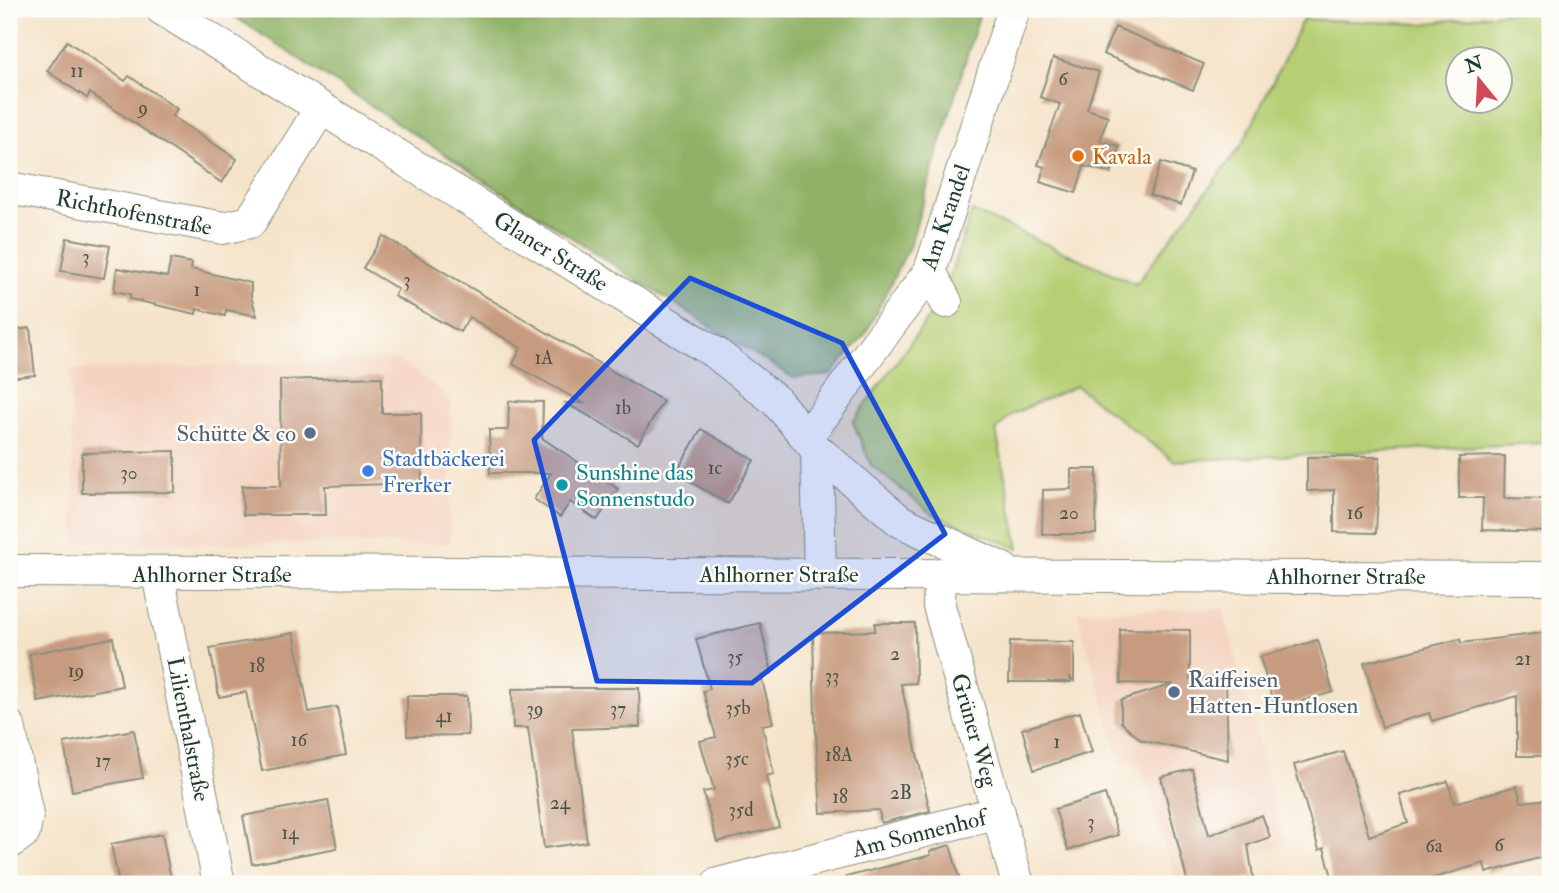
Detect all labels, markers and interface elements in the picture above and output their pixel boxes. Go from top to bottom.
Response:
north arrow [1444,46,1514,116]
text: N [1461,50,1487,79]
house number: 11 [70,59,84,83]
house number: 6 [1058,67,1069,91]
house number: 9 [136,96,148,120]
place label: Kavala [1092,142,1152,171]
marker: Kavala [1070,148,1086,164]
street label: Am Krandel [914,160,977,275]
street label: Richthofenstraße [53,183,215,242]
street label: Glaner Straße [488,205,614,298]
house number: 3 [82,245,90,269]
house number: 3 [403,268,411,292]
house number: 1 [194,278,200,302]
house number: 1A [535,346,553,370]
house number: 1b [615,396,631,420]
place label: Schütte & co [176,419,296,448]
marker: Schütte & co [302,425,318,441]
place label: Stadtbäckerei Frerker [382,444,505,499]
house number: 1c [708,456,723,480]
place label: Sunshine das Sonnenstudo [576,458,695,513]
house number: 30 [120,461,138,485]
marker: Stadtbäckerei Frerker [360,463,376,479]
marker: Sunshine das Sonnenstudo [554,477,570,493]
house number: 20 [1059,501,1079,525]
house number: 16 [1347,501,1365,525]
street label: Ahlhorner Straße [131,560,292,589]
street label: Ahlhorner Straße [698,560,859,589]
street label: Ahlhorner Straße [1265,562,1426,591]
house number: 2 [890,642,900,666]
house number: 35 [727,645,743,669]
house number: 21 [1515,647,1531,671]
house number: 18 [249,654,265,678]
street label: Lilienthalstraße [160,655,217,804]
house number: 19 [68,659,84,683]
house number: 33 [825,664,839,688]
place label: Raiffeisen Hatten-Huntlosen [1188,665,1358,720]
street label: Grüner Weg [944,670,1005,791]
marker: Raiffeisen Hatten-Huntlosen [1166,684,1182,700]
house number: 35b [726,696,750,720]
house number: 39 [526,697,544,721]
house number: 37 [610,697,626,721]
house number: 41 [435,704,453,728]
house number: 16 [291,728,309,752]
house number: 1 [1054,730,1060,754]
house number: 18A [825,743,853,767]
house number: 35c [725,747,749,771]
house number: 17 [95,749,111,773]
house number: 2B [890,781,912,805]
house number: 18 [832,785,848,809]
house number: 24 [550,791,571,815]
house number: 35d [729,798,754,822]
street label: Am Sonnenhof [848,802,993,864]
house number: 3 [1087,810,1095,834]
house number: 14 [281,821,299,845]
house number: 6 [1494,833,1505,857]
house number: 6a [1425,834,1443,858]

